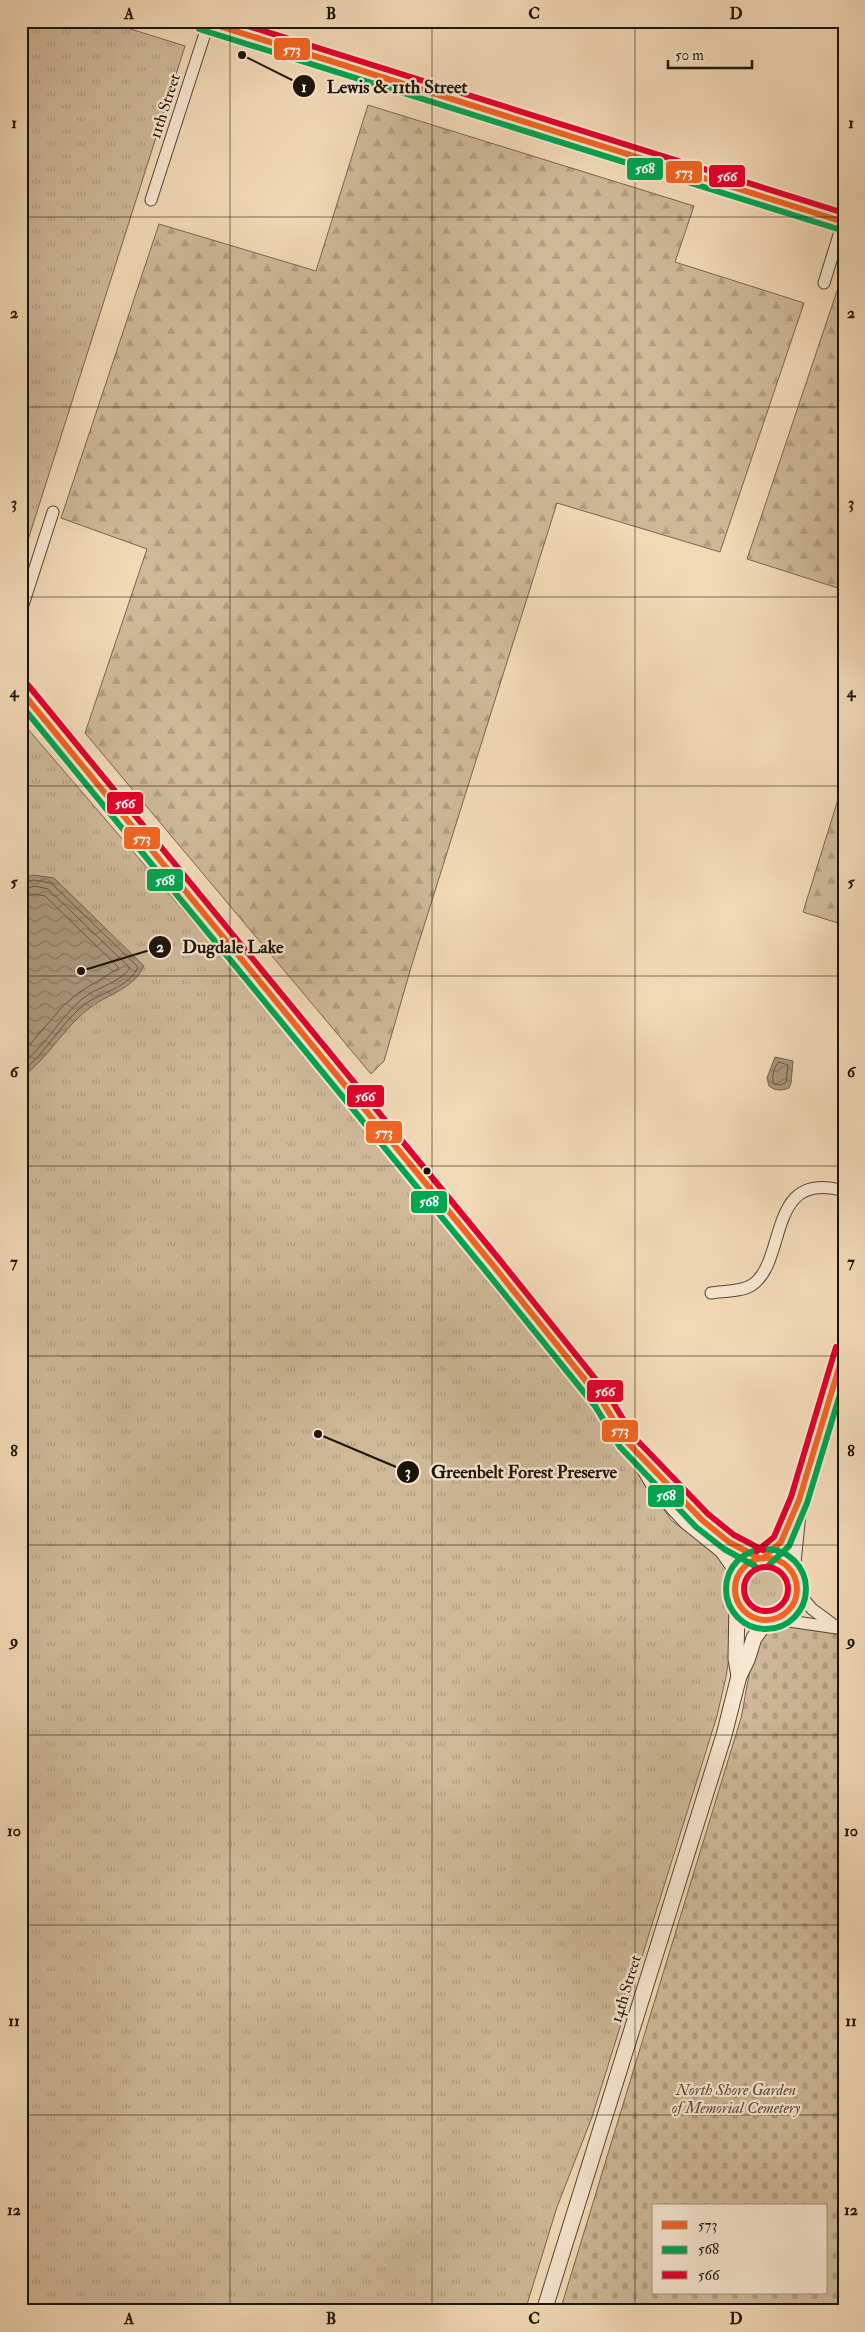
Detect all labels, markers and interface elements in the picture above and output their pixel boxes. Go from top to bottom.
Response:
text: A [123,4,135,24]
text: B [326,4,336,24]
text: C [528,4,540,24]
text: D [729,4,743,24]
line badge: 573 [273,37,311,61]
scale bar [668,38,751,70]
text: 573 [283,41,301,58]
text: 50 m [675,46,704,65]
callout: Lewis & 11th Street [292,70,477,103]
street label: 11th Street [145,71,185,141]
text: Lewis & 11th Street [327,76,467,99]
text: 1 [301,78,307,97]
text: 1 [11,113,17,133]
text: 1 [848,113,854,133]
line badge: 568 [626,157,664,181]
text: 568 [635,160,655,177]
line badge: 573 [665,160,703,184]
text: 573 [675,164,693,181]
line badge: 566 [708,164,746,188]
text: 566 [717,168,738,185]
text: 2 [10,303,18,323]
text: 2 [847,303,855,323]
text: 3 [11,493,17,513]
text: 3 [848,493,854,513]
text: 4 [9,682,20,702]
text: 4 [846,682,857,702]
line badge: 566 [106,791,144,815]
text: 566 [115,795,136,812]
line badge: 573 [123,826,161,850]
text: 573 [133,830,151,847]
line badge: 568 [146,868,184,892]
text: 5 [10,872,18,892]
text: 568 [155,872,175,889]
text: 5 [847,872,855,892]
callout: Dugdale Lake [148,930,294,963]
text: Dugdale Lake [182,936,284,959]
text: 2 [156,938,164,957]
text: 6 [10,1062,20,1082]
text: 6 [847,1062,857,1082]
line badge: 566 [346,1084,385,1108]
text: 566 [355,1088,376,1105]
line badge: 573 [365,1120,403,1144]
text: 573 [375,1124,393,1141]
unlabelled marker [422,1166,432,1176]
line badge: 568 [410,1190,448,1214]
text: 568 [419,1193,439,1210]
text: 7 [10,1252,18,1272]
text: 7 [847,1252,855,1272]
line badge: 566 [586,1379,624,1403]
text: 566 [595,1383,616,1400]
line badge: 573 [601,1419,639,1443]
text: 573 [611,1422,629,1439]
text: 8 [10,1441,18,1461]
text: 8 [847,1441,855,1461]
callout: Greenbelt Forest Preserve [396,1456,627,1489]
text: Greenbelt Forest Preserve [431,1461,618,1484]
text: 3 [405,1463,411,1482]
line badge: 568 [647,1484,685,1508]
text: 568 [656,1487,676,1504]
text: 9 [8,1631,18,1651]
text: 9 [845,1631,855,1651]
text: 10 [7,1821,21,1841]
text: 10 [844,1821,858,1841]
street label: 14th Street [606,1953,646,2025]
text: 11 [8,2011,20,2031]
text: 11 [845,2011,857,2031]
park label: North Shore Garden of Memorial Cemetery [672,2080,801,2118]
text: 12 [7,2200,21,2220]
text: 12 [844,2200,858,2220]
legend [652,2204,828,2294]
text: 573 [698,2216,717,2235]
text: 568 [698,2240,719,2259]
text: 566 [698,2266,721,2285]
text: A [123,2309,135,2329]
text: B [326,2309,336,2329]
text: C [528,2309,540,2329]
text: D [729,2309,743,2329]

